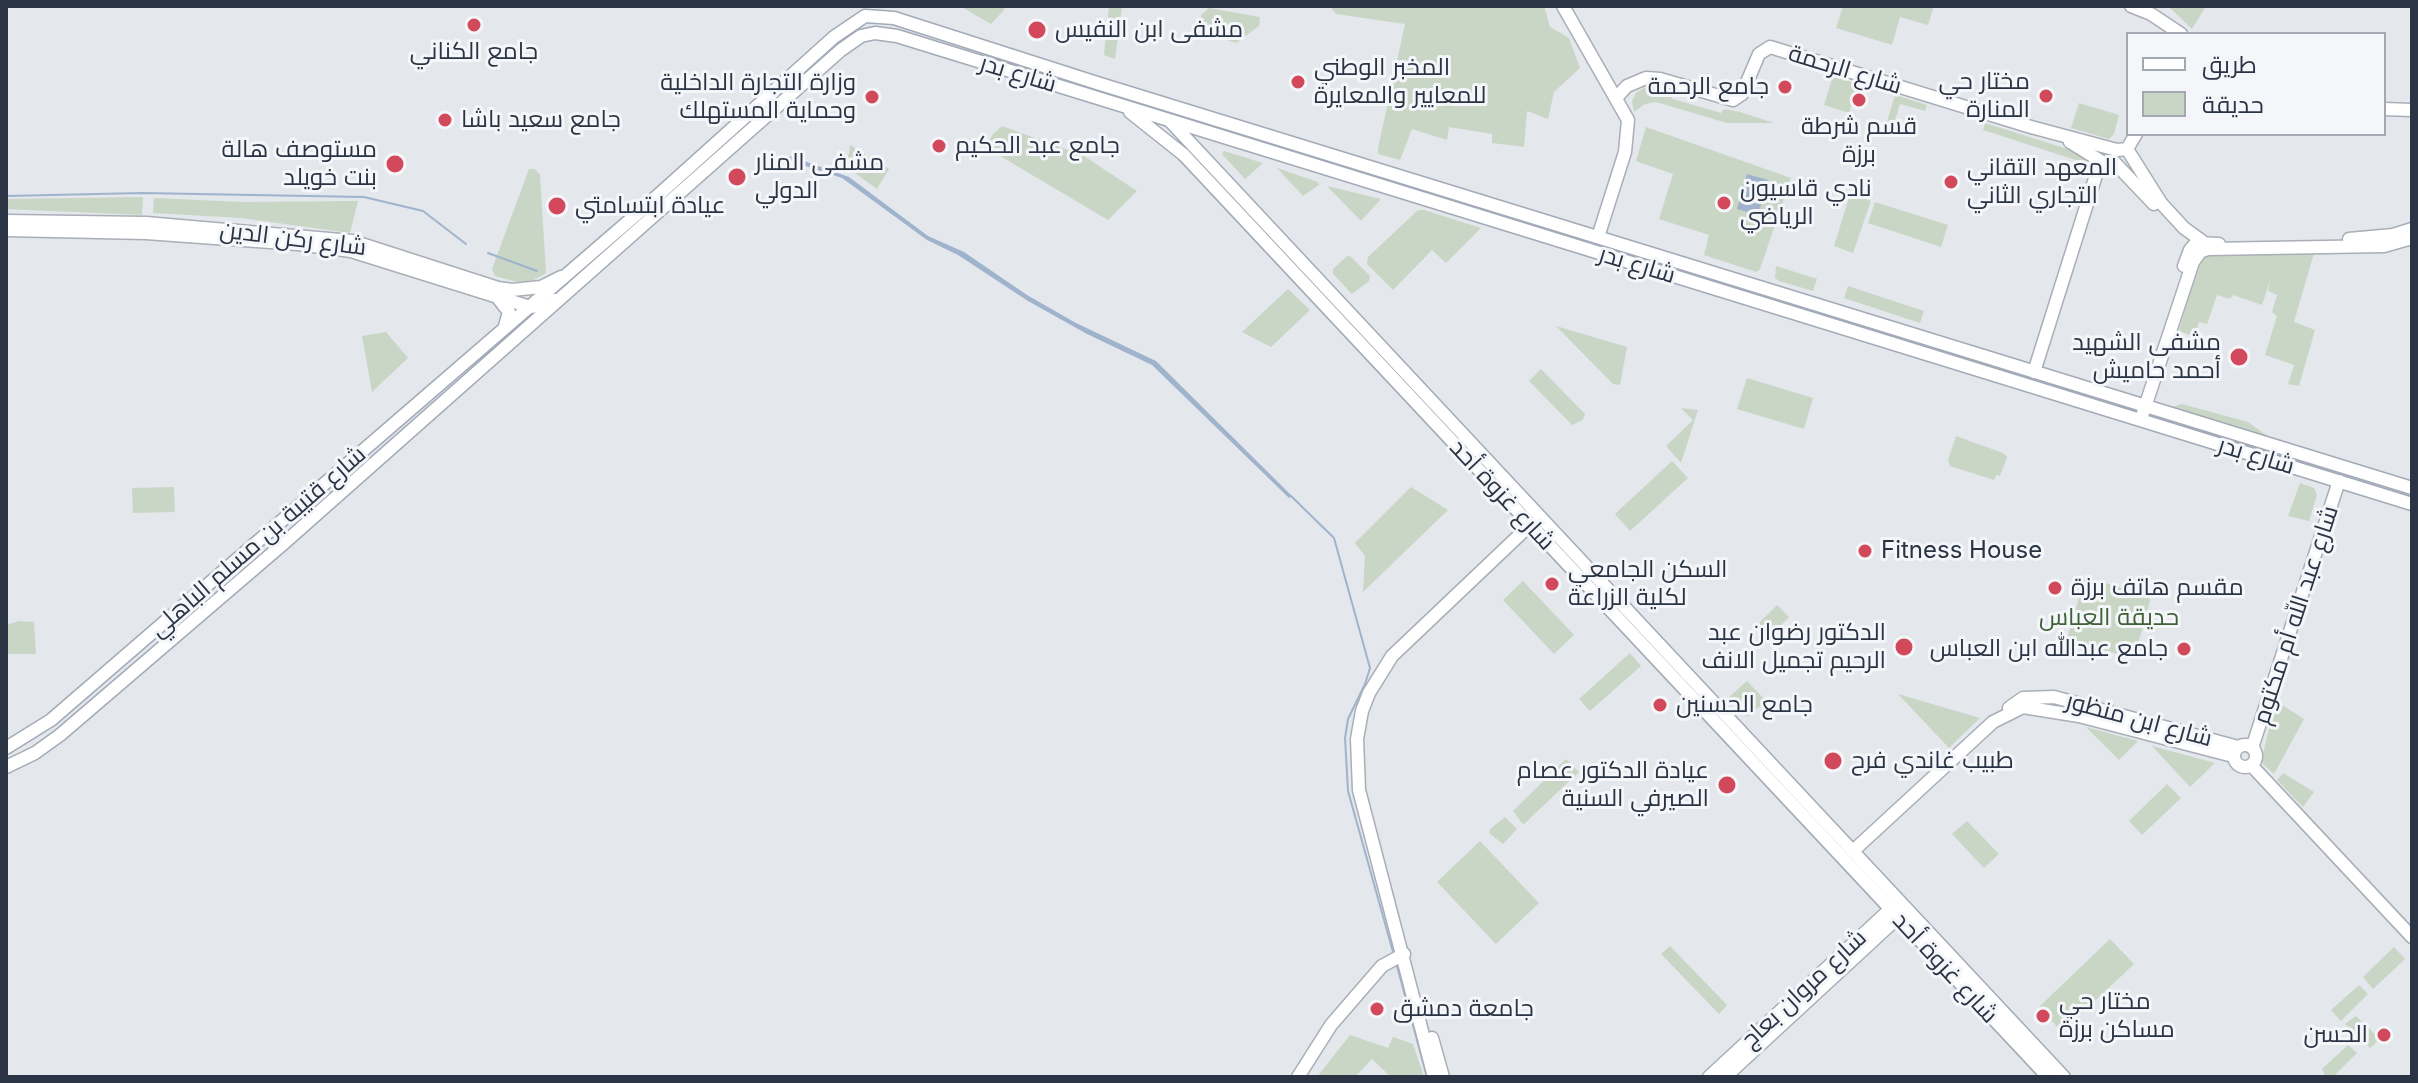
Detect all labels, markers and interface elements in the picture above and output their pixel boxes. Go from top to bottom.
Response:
marker: جامع الكناني [465,16,483,34]
place label: مشفى ابن النفيس [1055,16,1243,44]
marker: مشفى ابن النفيس [1026,19,1048,41]
legend [2126,32,2386,136]
place label: جامع الكناني [410,38,538,66]
street label: شارع الرحمة [1785,39,1905,101]
street label: شارع بدر [976,49,1060,99]
text: طريق [2202,50,2257,79]
place label: المخبر الوطني للمعايير والمعايرة [1314,54,1486,110]
place label: مختار حي المنارة [1938,68,2030,124]
place label: وزارة التجارة الداخلية وحماية المستهلك [660,69,856,125]
marker: المخبر الوطني للمعايير والمعايرة [1289,73,1307,91]
place label: جامع الرحمة [1648,73,1769,101]
marker: جامع الرحمة [1776,78,1794,96]
marker: مختار حي المنارة [2037,87,2055,105]
marker: وزارة التجارة الداخلية وحماية المستهلك [863,88,881,106]
text: حديقة [2202,90,2264,119]
marker: قسم شرطة برزة [1850,91,1868,109]
place label: جامع سعيد باشا [461,106,621,134]
marker: جامع سعيد باشا [436,111,454,129]
place label: قسم شرطة برزة [1801,113,1917,169]
place label: جامع عبد الحكيم [955,132,1120,160]
place label: مستوصف هالة بنت خويلد [222,136,377,192]
marker: جامع عبد الحكيم [930,137,948,155]
place label: مشفى المنار الدولي [755,149,884,205]
marker: مستوصف هالة بنت خويلد [384,153,406,175]
place label: المعهد التقاني التجاري الثاني [1967,154,2117,210]
marker: مشفى المنار الدولي [726,166,748,188]
marker: المعهد التقاني التجاري الثاني [1942,173,1960,191]
place label: نادي قاسيون الرياضي [1740,175,1872,231]
place label: عيادة ابتسامتي [575,192,725,220]
marker: نادي قاسيون الرياضي [1715,194,1733,212]
marker: عيادة ابتسامتي [546,195,568,217]
street label: شارع ركن الدين [218,216,368,262]
street label: شارع بدر [1595,240,1679,290]
place label: مشفى الشهيد أحمد حاميش [2072,329,2221,385]
marker: مشفى الشهيد أحمد حاميش [2228,346,2250,368]
street label: شارع بدر [2214,431,2298,481]
street label: شارع غزوة أحد [1443,434,1561,556]
street label: شارع قتيبة بن مسلم الباهلي [144,440,372,644]
street label: شارع عبد اللّه أم مكتوم [2247,502,2345,728]
place label: Fitness House [1881,537,2042,565]
marker: Fitness House [1856,542,1874,560]
place label: السكن الجامعي لكلية الزراعة [1568,556,1728,612]
place label: مقسم هاتف برزة [2071,574,2244,602]
marker: السكن الجامعي لكلية الزراعة [1543,575,1561,593]
marker: مقسم هاتف برزة [2046,579,2064,597]
park label: حديقة العباس [2039,604,2179,632]
place label: الدكتور رضوان عبد الرحيم تجميل الانف [1702,619,1886,675]
place label: جامع عبدالله ابن العباس [1930,635,2168,663]
marker: الدكتور رضوان عبد الرحيم تجميل الانف [1893,636,1915,658]
marker: جامع عبدالله ابن العباس [2175,640,2193,658]
street label: شارع ابن منظور [2063,687,2215,753]
place label: جامع الحسنين [1676,691,1813,719]
marker: جامع الحسنين [1651,696,1669,714]
place label: طبيب غاندي فرح [1851,747,2014,775]
marker: طبيب غاندي فرح [1822,750,1844,772]
place label: عيادة الدكتور عصام الصيرفي السنية [1517,757,1709,813]
marker: عيادة الدكتور عصام الصيرفي السنية [1716,774,1738,796]
street label: شارع غزوة أحد [1886,907,2004,1029]
street label: شارع مروان بعاج [1735,924,1873,1054]
place label: مختار حي مساكن برزة [2059,988,2175,1044]
place label: جامعة دمشق [1393,995,1534,1023]
marker: جامعة دمشق [1368,1000,1386,1018]
marker: مختار حي مساكن برزة [2034,1007,2052,1025]
place label: الحسن [2303,1021,2368,1049]
marker: الحسن [2375,1026,2393,1044]

